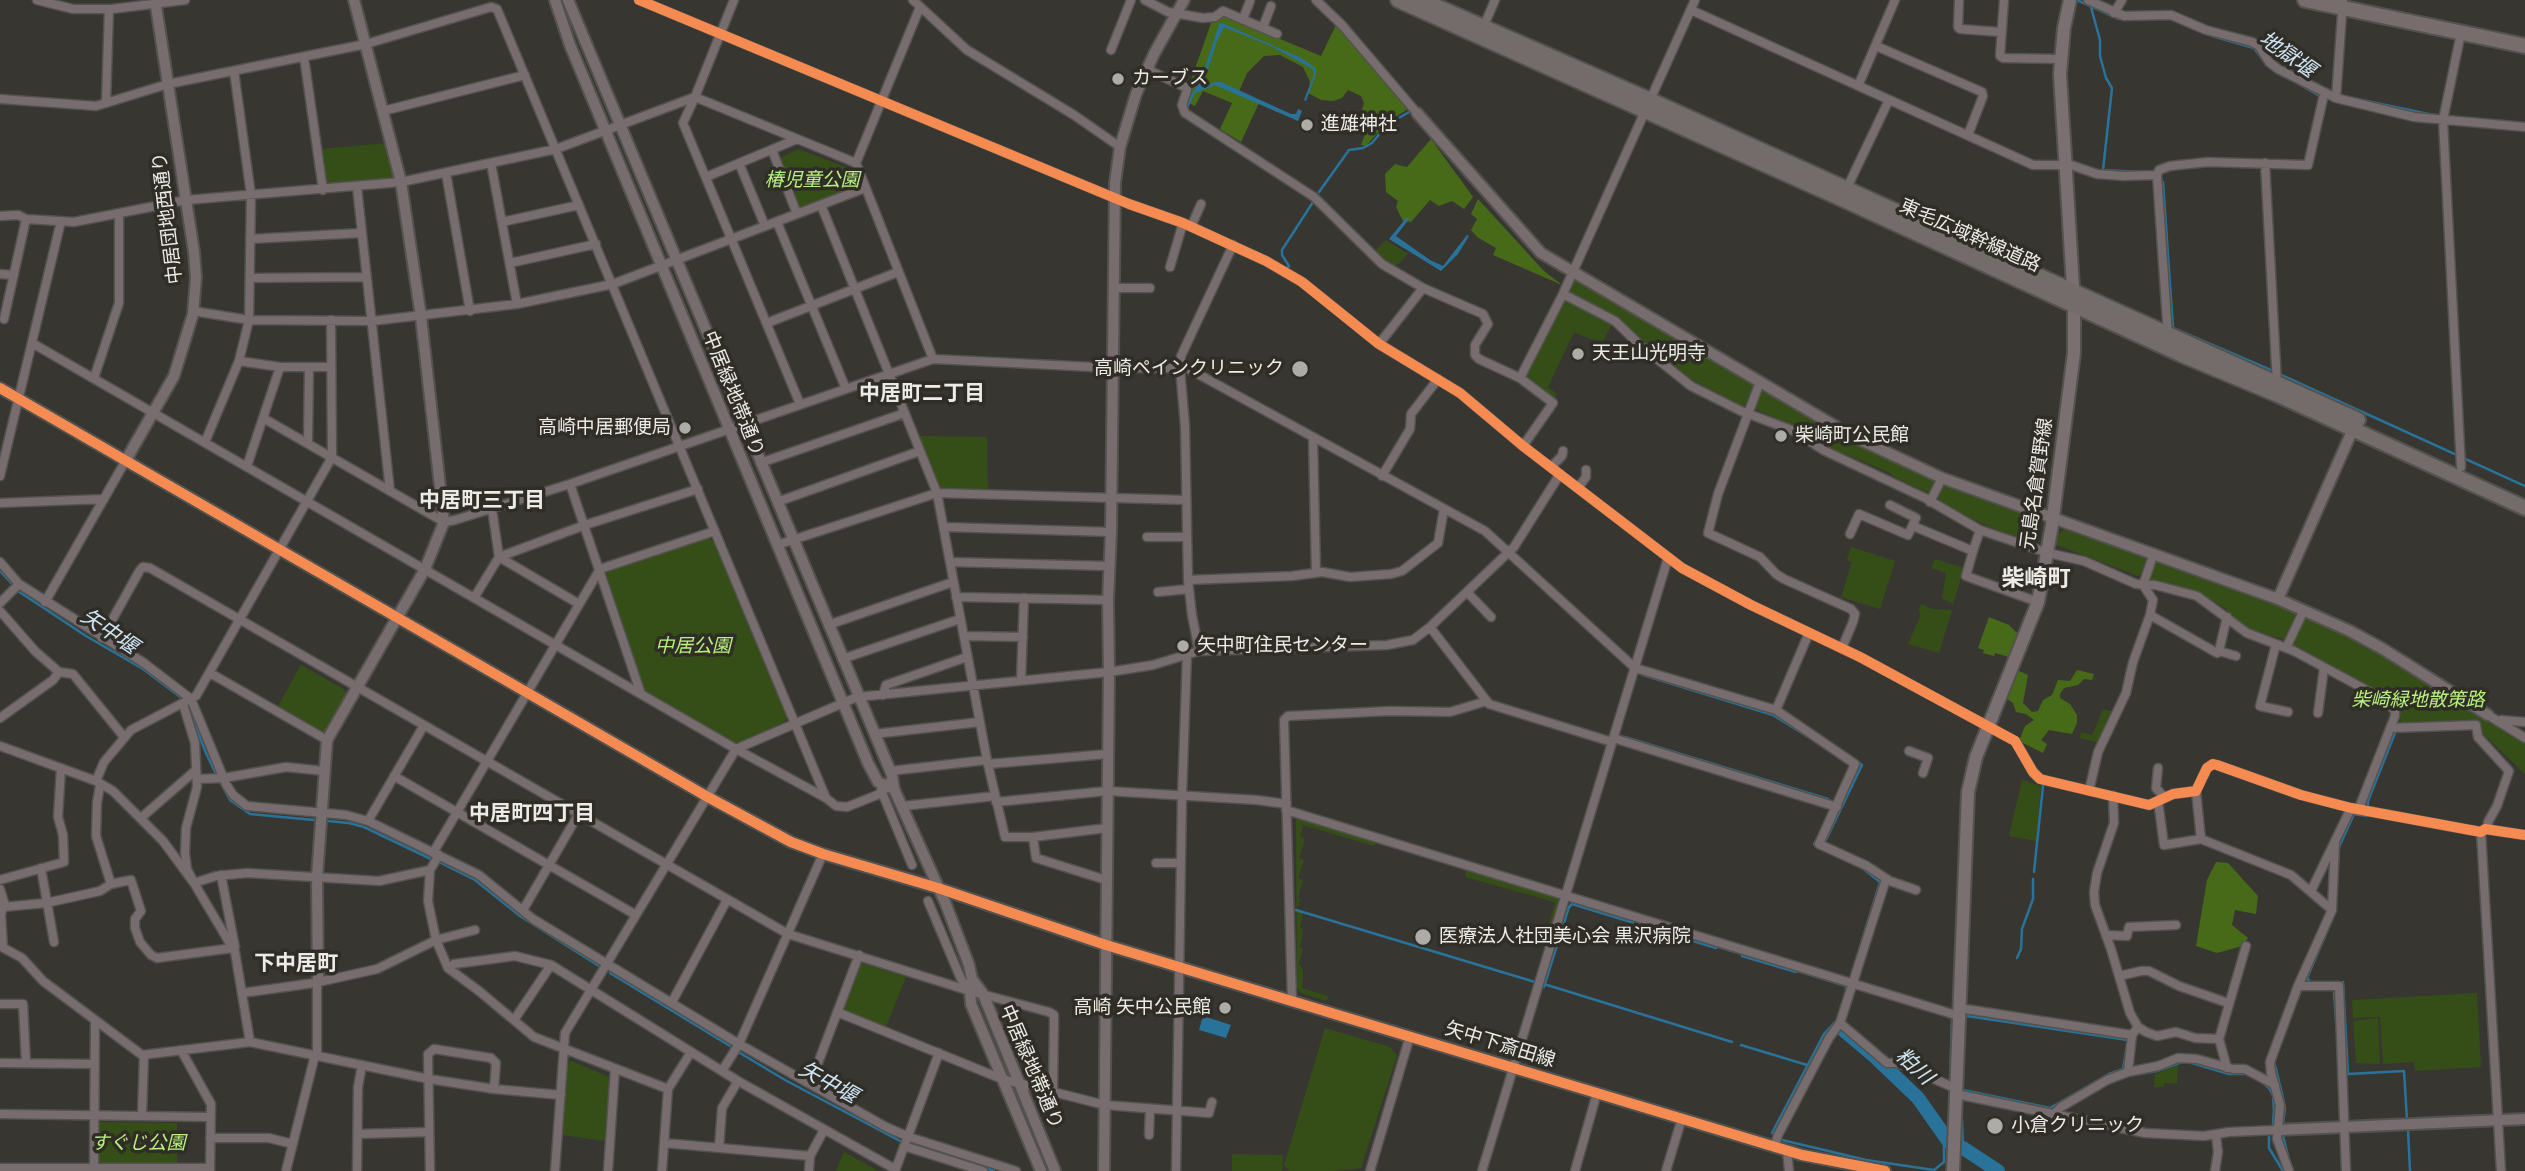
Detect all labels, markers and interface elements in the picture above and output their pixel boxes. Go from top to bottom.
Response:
water label: 地獄堰 [2254,27,2320,83]
place label: カーブス [1132,68,1208,90]
marker: カーブス [1110,71,1126,87]
place label: 進雄神社 [1321,114,1397,136]
marker: 進雄神社 [1299,117,1315,133]
street label: 中居団地西通り [149,151,187,285]
park label: 椿児童公園 [765,170,859,192]
street label: 東毛広域幹線道路 [1896,195,2044,277]
street label: 中居緑地帯通り [698,328,768,460]
place label: 天王山光明寺 [1592,343,1706,365]
marker: 天王山光明寺 [1570,346,1586,362]
place label: 高崎ペインクリニック [1094,358,1284,380]
marker: 高崎ペインクリニック [1290,359,1310,379]
district label: 中居町二丁目 [859,381,985,407]
place label: 高崎中居郵便局 [538,417,671,439]
street label: 元島名倉賀野線 [2016,417,2058,551]
marker: 高崎中居郵便局 [677,420,693,436]
place label: 柴崎町公民館 [1795,425,1909,447]
marker: 柴崎町公民館 [1773,428,1789,444]
district label: 中居町三丁目 [419,488,545,514]
district label: 柴崎町 [2002,565,2070,593]
water label: 矢中堰 [76,604,142,660]
place label: 矢中町住民センター [1197,635,1368,657]
park label: 中居公園 [655,636,731,658]
marker: 矢中町住民センター [1175,638,1191,654]
park label: 柴崎緑地散策路 [2352,690,2484,712]
district label: 中居町四丁目 [469,801,595,827]
place label: 医療法人社団美心会 黒沢病院 [1439,926,1691,948]
marker: 医療法人社団美心会 黒沢病院 [1413,927,1433,947]
district label: 下中居町 [254,951,338,977]
place label: 高崎 矢中公民館 [1073,997,1211,1019]
marker: 高崎 矢中公民館 [1217,1000,1233,1016]
street label: 中居緑地帯通り [995,1001,1067,1133]
street label: 矢中下斎田線 [1442,1017,1558,1073]
water label: 粕川 [1890,1043,1938,1091]
water label: 矢中堰 [794,1057,862,1109]
place label: 小倉クリニック [2011,1115,2144,1137]
marker: 小倉クリニック [1985,1116,2005,1136]
park label: すぐじ公園 [91,1133,185,1155]

